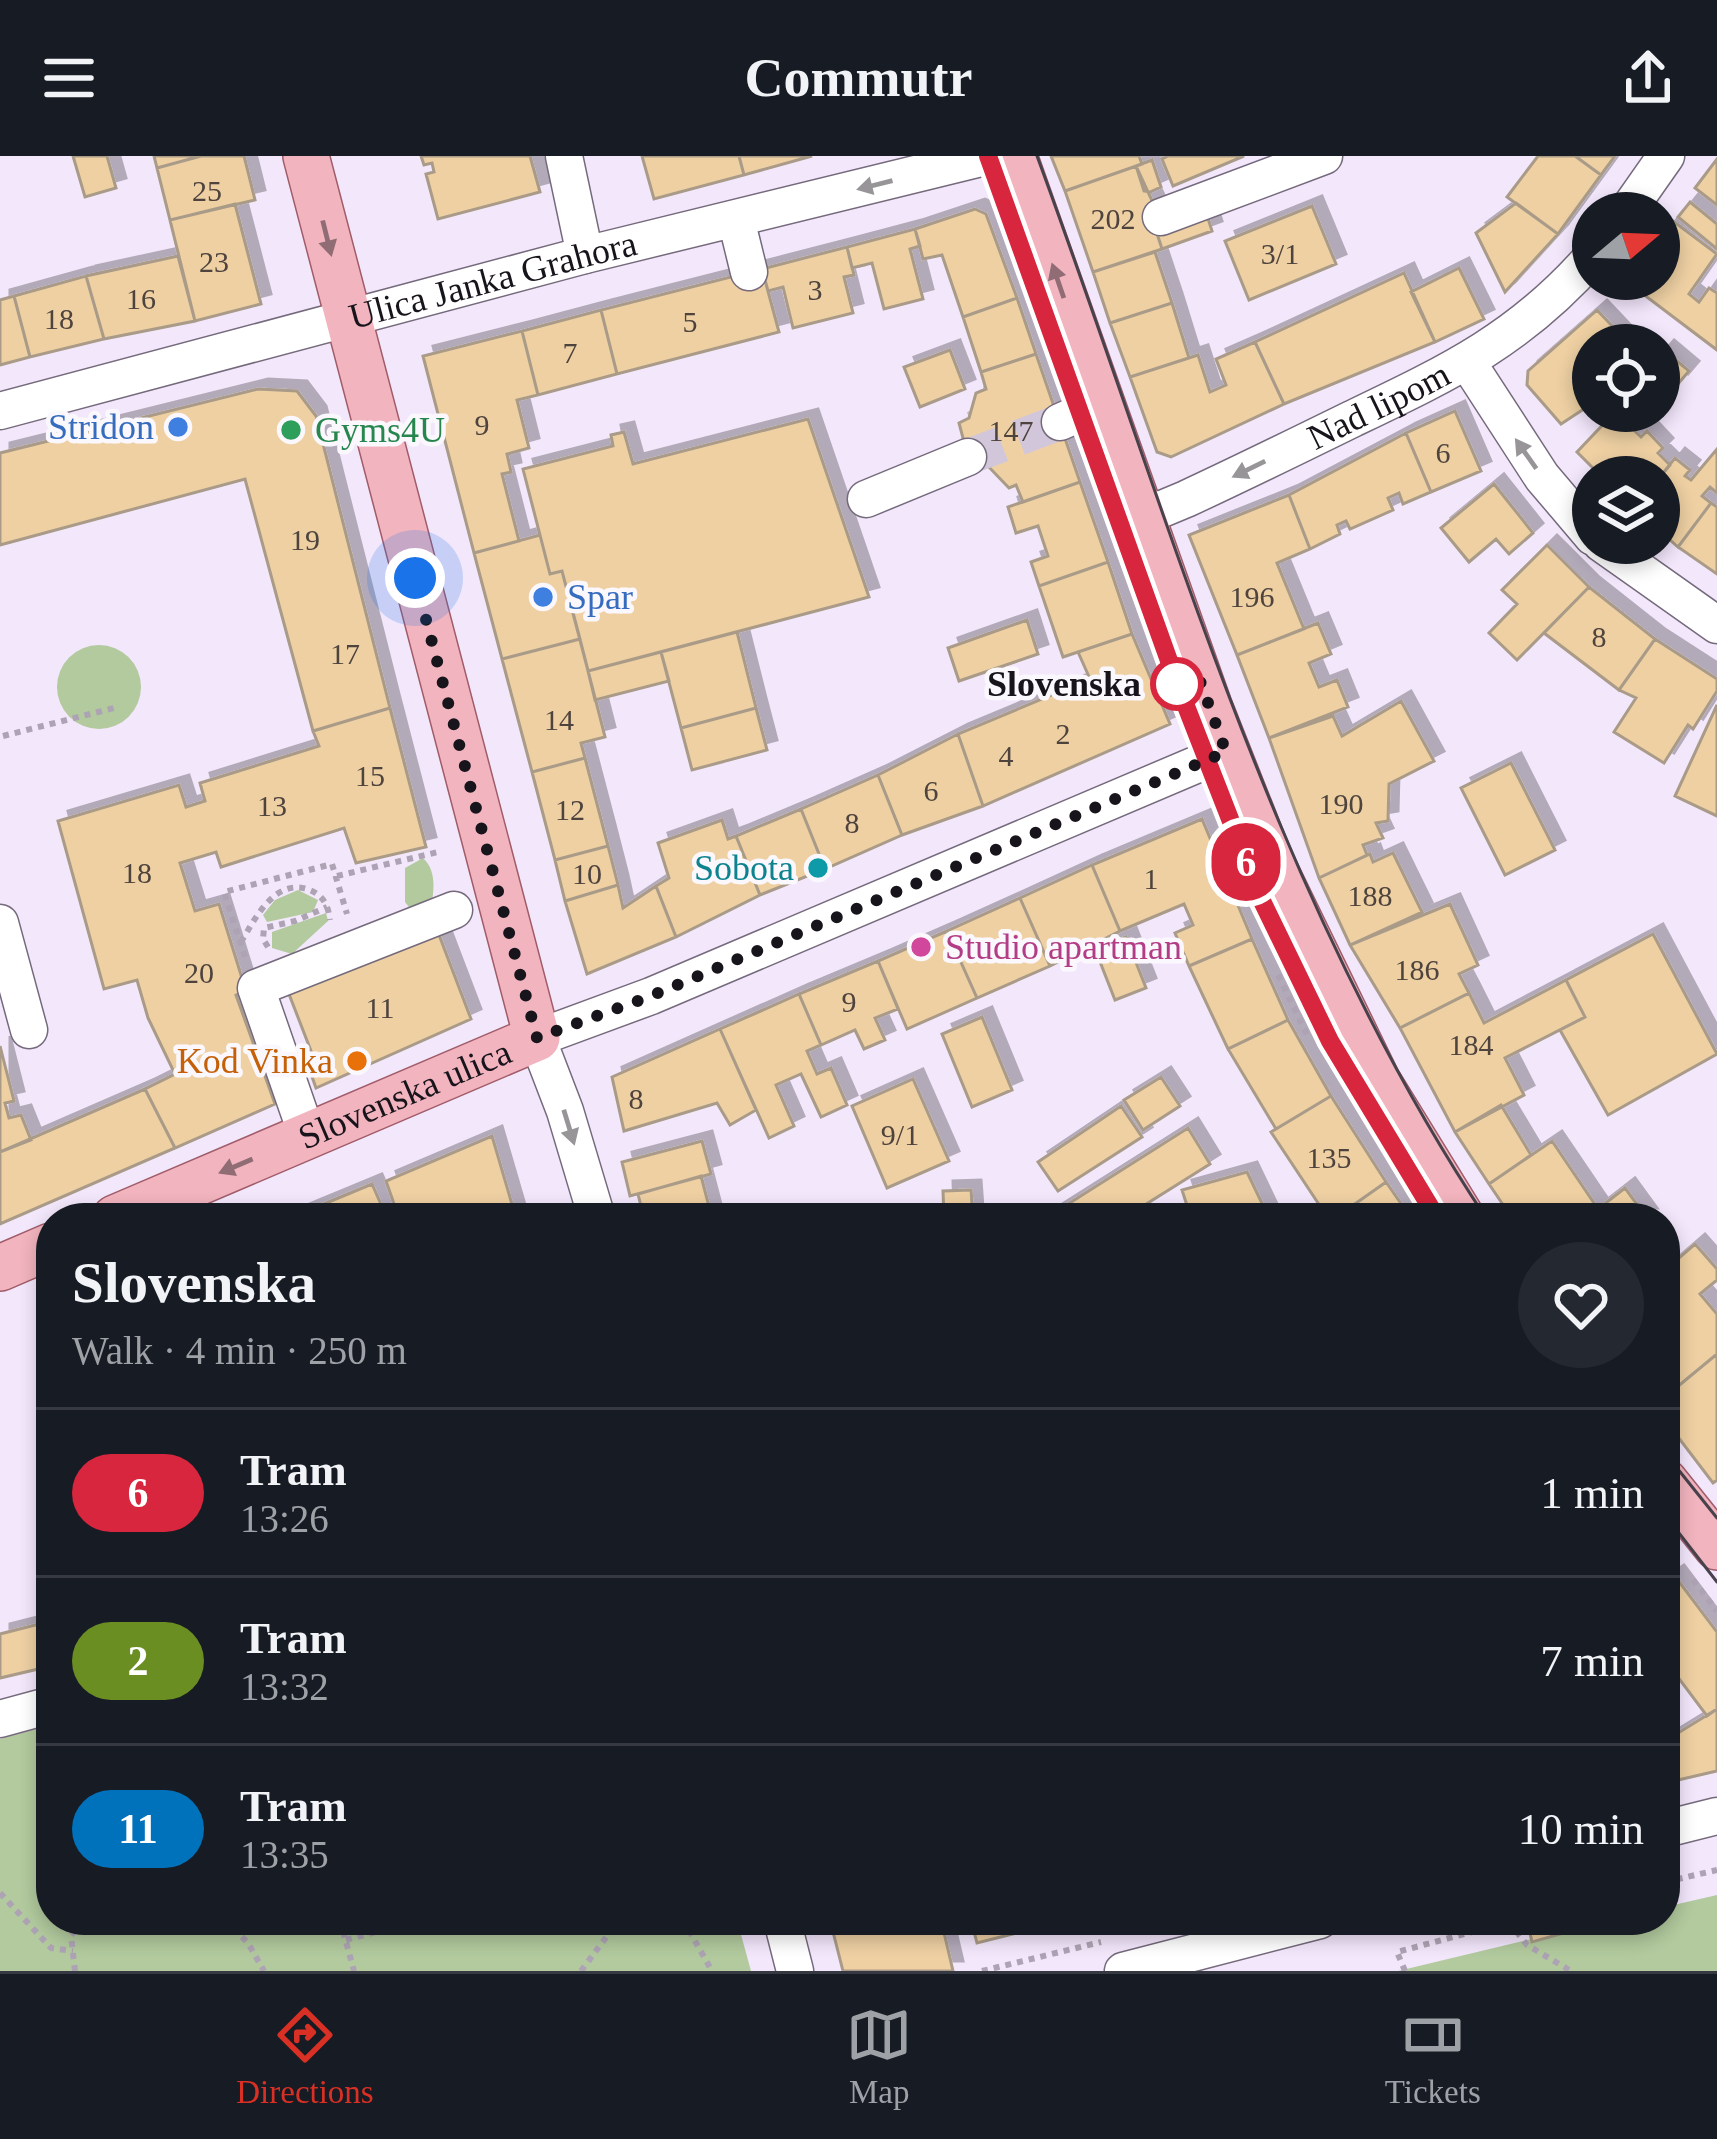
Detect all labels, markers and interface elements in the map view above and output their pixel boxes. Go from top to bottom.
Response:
icon: menu [36,45,102,111]
icon: share [1615,45,1681,111]
text: Commutr [745,48,972,108]
house number: 25 [192,174,222,207]
one-way arrow [857,176,894,195]
north arrow [1572,192,1680,300]
map controls [1572,192,1680,564]
house number: 202 [1091,202,1136,235]
one-way arrow [318,219,337,256]
street label: Ulica Janka Grahora [345,223,641,337]
house number: 3/1 [1261,237,1299,270]
house number: 23 [199,245,229,278]
one-way arrow [1048,263,1066,299]
house number: 3 [808,273,823,306]
house number: 16 [126,282,156,315]
house number: 18 [44,302,74,335]
house number: 5 [683,305,698,338]
button: locate [1572,324,1680,432]
house number: 7 [563,336,578,369]
street label: Nad lipom [1301,354,1456,458]
place label: Stridon [48,407,154,447]
house number: 9 [475,408,490,441]
place label: Gyms4U [315,410,445,450]
marker: Stridon [165,414,191,440]
house number: 147 [989,414,1034,447]
marker: Gyms4U [278,417,304,443]
house number: 6 [1436,436,1451,469]
one-way arrow [1515,438,1538,470]
button: layers [1572,456,1680,564]
one-way arrow [1231,459,1266,479]
house number: 19 [290,523,320,556]
your location [385,548,445,608]
place label: Spar [567,577,633,617]
house number: 196 [1230,580,1275,613]
marker: Spar [530,584,556,610]
house number: 8 [1592,620,1607,653]
house number: 17 [330,637,360,670]
marker: Slovenska [1152,659,1202,709]
place label: Slovenska [987,664,1141,704]
house number: 14 [544,703,574,736]
house number: 2 [1056,717,1071,750]
house number: 4 [999,739,1014,772]
house number: 15 [355,759,385,792]
house number: 6 [924,774,939,807]
house number: 190 [1319,787,1364,820]
house number: 13 [257,789,287,822]
house number: 12 [555,793,585,826]
house number: 8 [845,806,860,839]
line badge: 6 [1207,823,1285,901]
text: 6 [1236,839,1257,885]
place label: Sobota [694,848,794,888]
marker: Sobota [805,855,831,881]
house number: 18 [122,856,152,889]
house number: 10 [572,857,602,890]
house number: 1 [1144,862,1159,895]
house number: 188 [1348,879,1393,912]
place label: Studio apartman [945,927,1182,967]
marker: Studio apartman [908,934,934,960]
house number: 186 [1395,953,1440,986]
house number: 20 [184,956,214,989]
house number: 9 [842,985,857,1018]
house number: 11 [366,991,394,1024]
house number: 184 [1449,1028,1494,1061]
street label: Slovenska ulica [292,1031,517,1157]
place label: Kod Vinka [177,1041,333,1081]
marker: Kod Vinka [344,1048,370,1074]
house number: 8 [629,1082,644,1115]
one-way arrow [561,1109,580,1146]
house number: 9/1 [881,1118,919,1151]
house number: 135 [1307,1141,1352,1174]
one-way arrow [218,1156,253,1176]
button: heart [1518,1242,1644,1368]
text: Slovenska [72,1251,316,1314]
text: Walk · 4 min · 250 m [72,1329,407,1372]
text: Tram [240,1445,347,1495]
text: 1 min [1540,1468,1644,1518]
text: 6 [128,1470,149,1516]
text: 13:26 [240,1497,329,1540]
text: Tram [240,1613,347,1663]
text: 7 min [1540,1636,1644,1686]
text: 2 [128,1638,149,1684]
text: 13:32 [240,1665,329,1708]
text: Tram [240,1781,347,1831]
text: 10 min [1518,1804,1644,1854]
text: 11 [118,1806,158,1852]
text: 13:35 [240,1833,329,1876]
tab: Directions [236,2002,374,2111]
tab: Map [846,2002,912,2111]
tab: Tickets [1385,2002,1481,2111]

